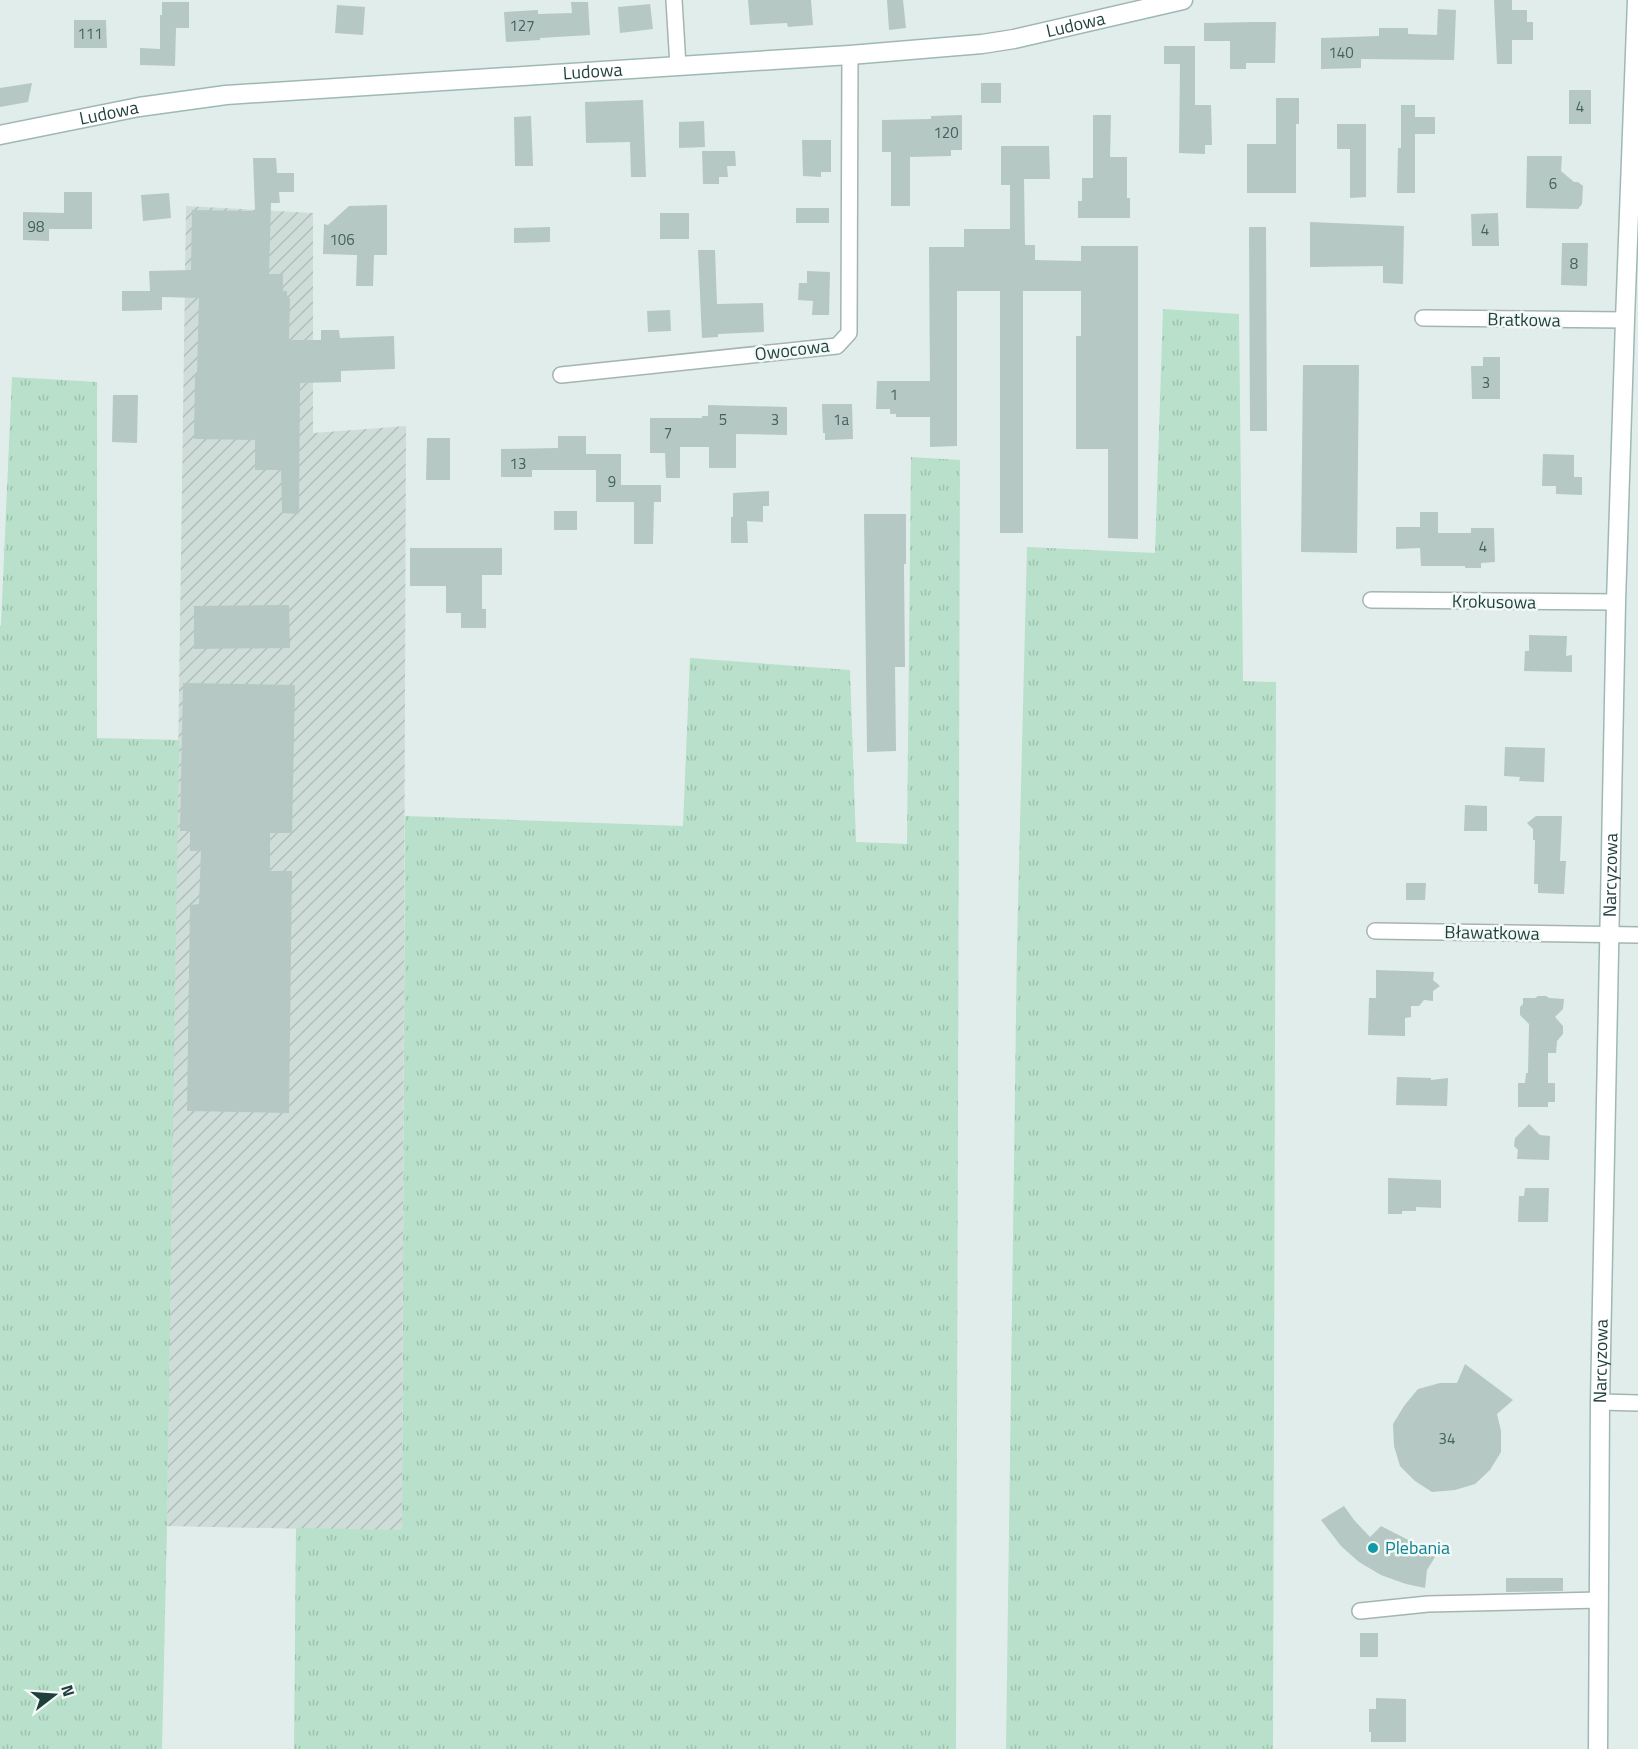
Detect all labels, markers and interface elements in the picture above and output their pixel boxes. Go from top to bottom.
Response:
street label: Ludowa [1043,4,1108,44]
house number: 127 [509,14,535,37]
house number: 111 [77,22,103,45]
house number: 140 [1328,41,1354,64]
street label: Ludowa [562,56,623,86]
street label: Ludowa [77,93,141,132]
house number: 4 [1576,95,1584,118]
house number: 120 [933,121,959,144]
house number: 6 [1549,172,1557,195]
house number: 98 [28,215,44,238]
house number: 4 [1481,218,1489,241]
house number: 106 [329,228,355,251]
house number: 8 [1570,252,1578,275]
street label: Bratkowa [1487,305,1561,334]
street label: Owocowa [753,332,831,367]
house number: 3 [1482,371,1490,394]
house number: 1 [890,383,898,406]
house number: 5 [719,408,727,431]
house number: 3 [771,408,779,431]
house number: 1a [833,408,849,431]
house number: 7 [664,421,672,444]
house number: 13 [510,452,526,475]
house number: 9 [608,470,616,493]
house number: 4 [1479,535,1487,558]
street label: Krokusowa [1452,587,1536,616]
street label: Narcyzowa [1596,833,1624,917]
street label: Bławatkowa [1444,918,1540,947]
street label: Narcyzowa [1586,1319,1615,1403]
house number: 34 [1439,1427,1455,1450]
place label: Plebania [1385,1534,1450,1561]
marker: Plebania [1366,1541,1380,1555]
north arrow [24,1665,84,1725]
text: N [55,1682,81,1699]

